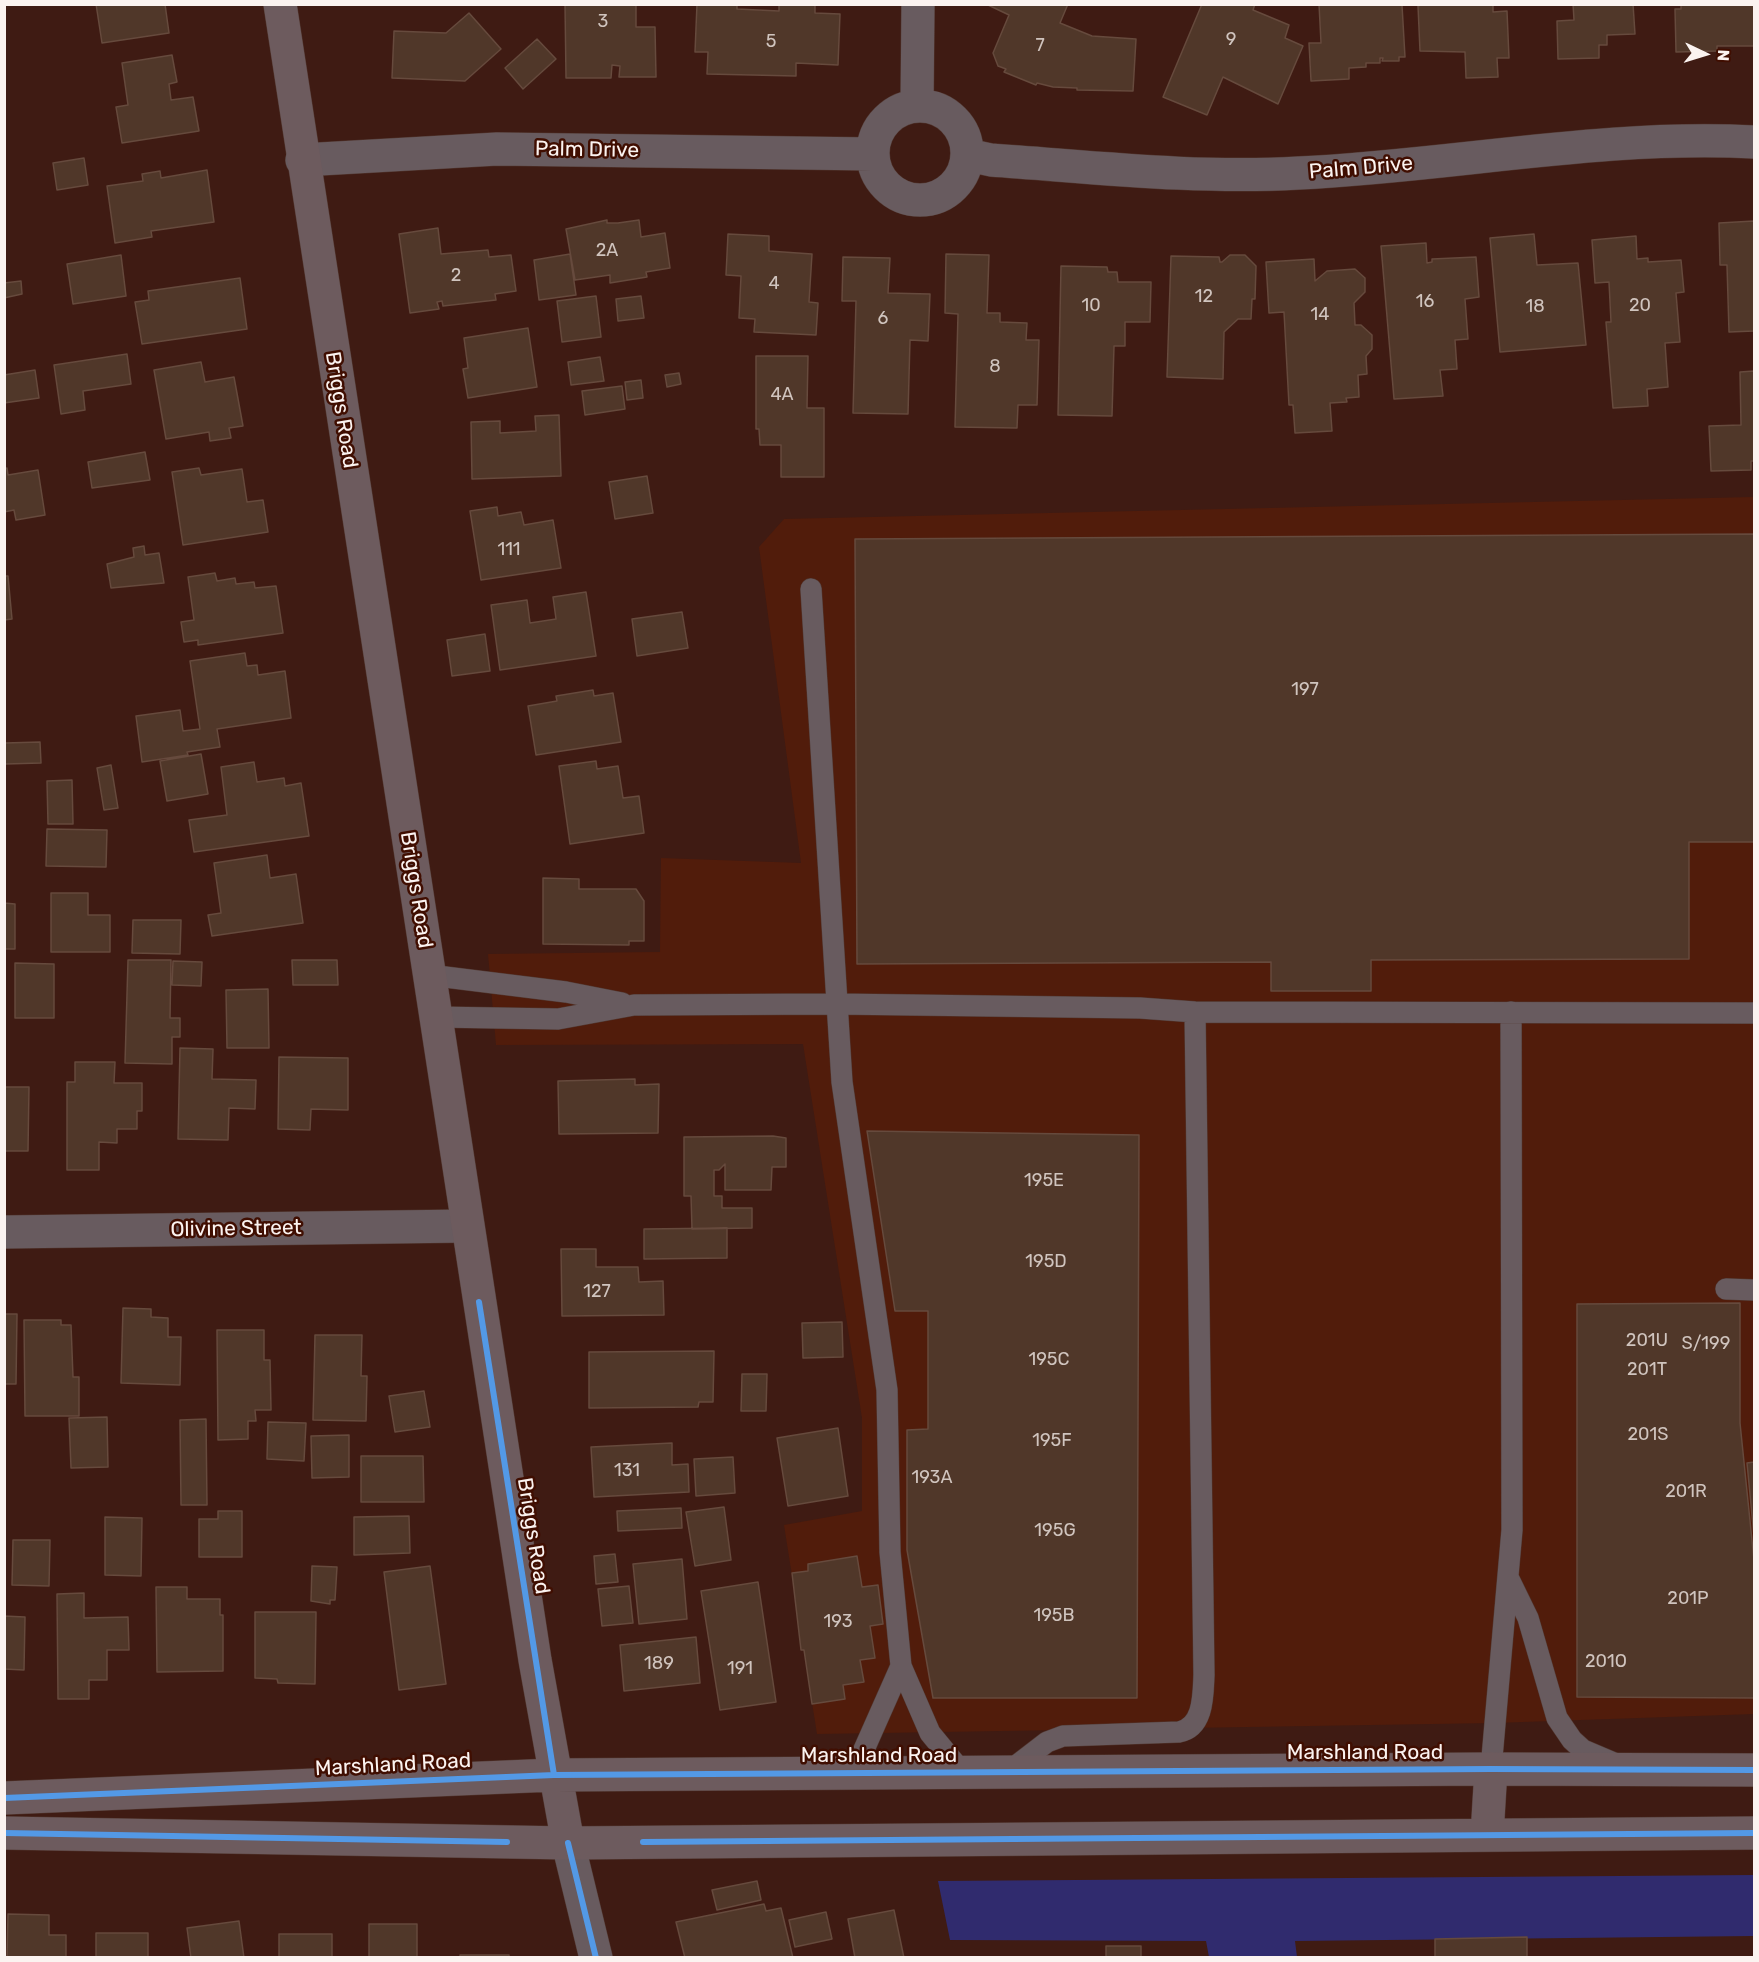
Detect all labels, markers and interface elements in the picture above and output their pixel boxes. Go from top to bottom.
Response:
house number: 3 [598,11,608,33]
north arrow [1675,24,1735,84]
house number: 9 [1226,29,1236,51]
house number: 5 [766,31,776,53]
house number: 7 [1035,35,1045,57]
text: N [1714,49,1733,62]
street label: Palm Drive [535,136,639,164]
street label: Palm Drive [1308,151,1414,185]
house number: 2A [596,240,618,262]
house number: 2 [451,265,461,287]
house number: 4 [768,273,780,295]
house number: 12 [1195,286,1213,308]
house number: 16 [1416,291,1434,313]
house number: 10 [1081,295,1101,317]
house number: 20 [1629,295,1651,317]
house number: 18 [1525,296,1545,318]
house number: 14 [1311,304,1329,326]
house number: 6 [878,308,888,330]
street label: Briggs Road [319,350,363,470]
house number: 8 [989,356,1001,378]
house number: 4A [770,384,794,406]
house number: 111 [497,539,521,561]
house number: 197 [1291,679,1319,701]
street label: Briggs Road [394,830,438,950]
house number: 195E [1024,1170,1064,1192]
street label: Olivine Street [170,1215,302,1243]
house number: 195D [1025,1251,1067,1273]
house number: 127 [583,1281,611,1303]
house number: 201U [1626,1330,1668,1352]
house number: S/199 [1682,1333,1730,1355]
house number: 195C [1028,1349,1070,1371]
house number: 201T [1627,1359,1667,1381]
house number: 201S [1628,1424,1668,1446]
house number: 195F [1032,1430,1072,1452]
house number: 131 [614,1460,640,1482]
house number: 193A [912,1467,952,1489]
street label: Briggs Road [511,1476,555,1596]
house number: 201R [1665,1481,1707,1503]
house number: 195G [1034,1520,1076,1542]
house number: 201P [1667,1588,1709,1610]
house number: 195B [1033,1605,1075,1627]
house number: 193 [824,1611,852,1633]
house number: 201O [1585,1651,1627,1673]
house number: 189 [644,1653,674,1675]
house number: 191 [727,1658,753,1680]
street label: Marshland Road [1287,1740,1443,1766]
street label: Marshland Road [801,1743,957,1769]
street label: Marshland Road [314,1748,472,1782]

